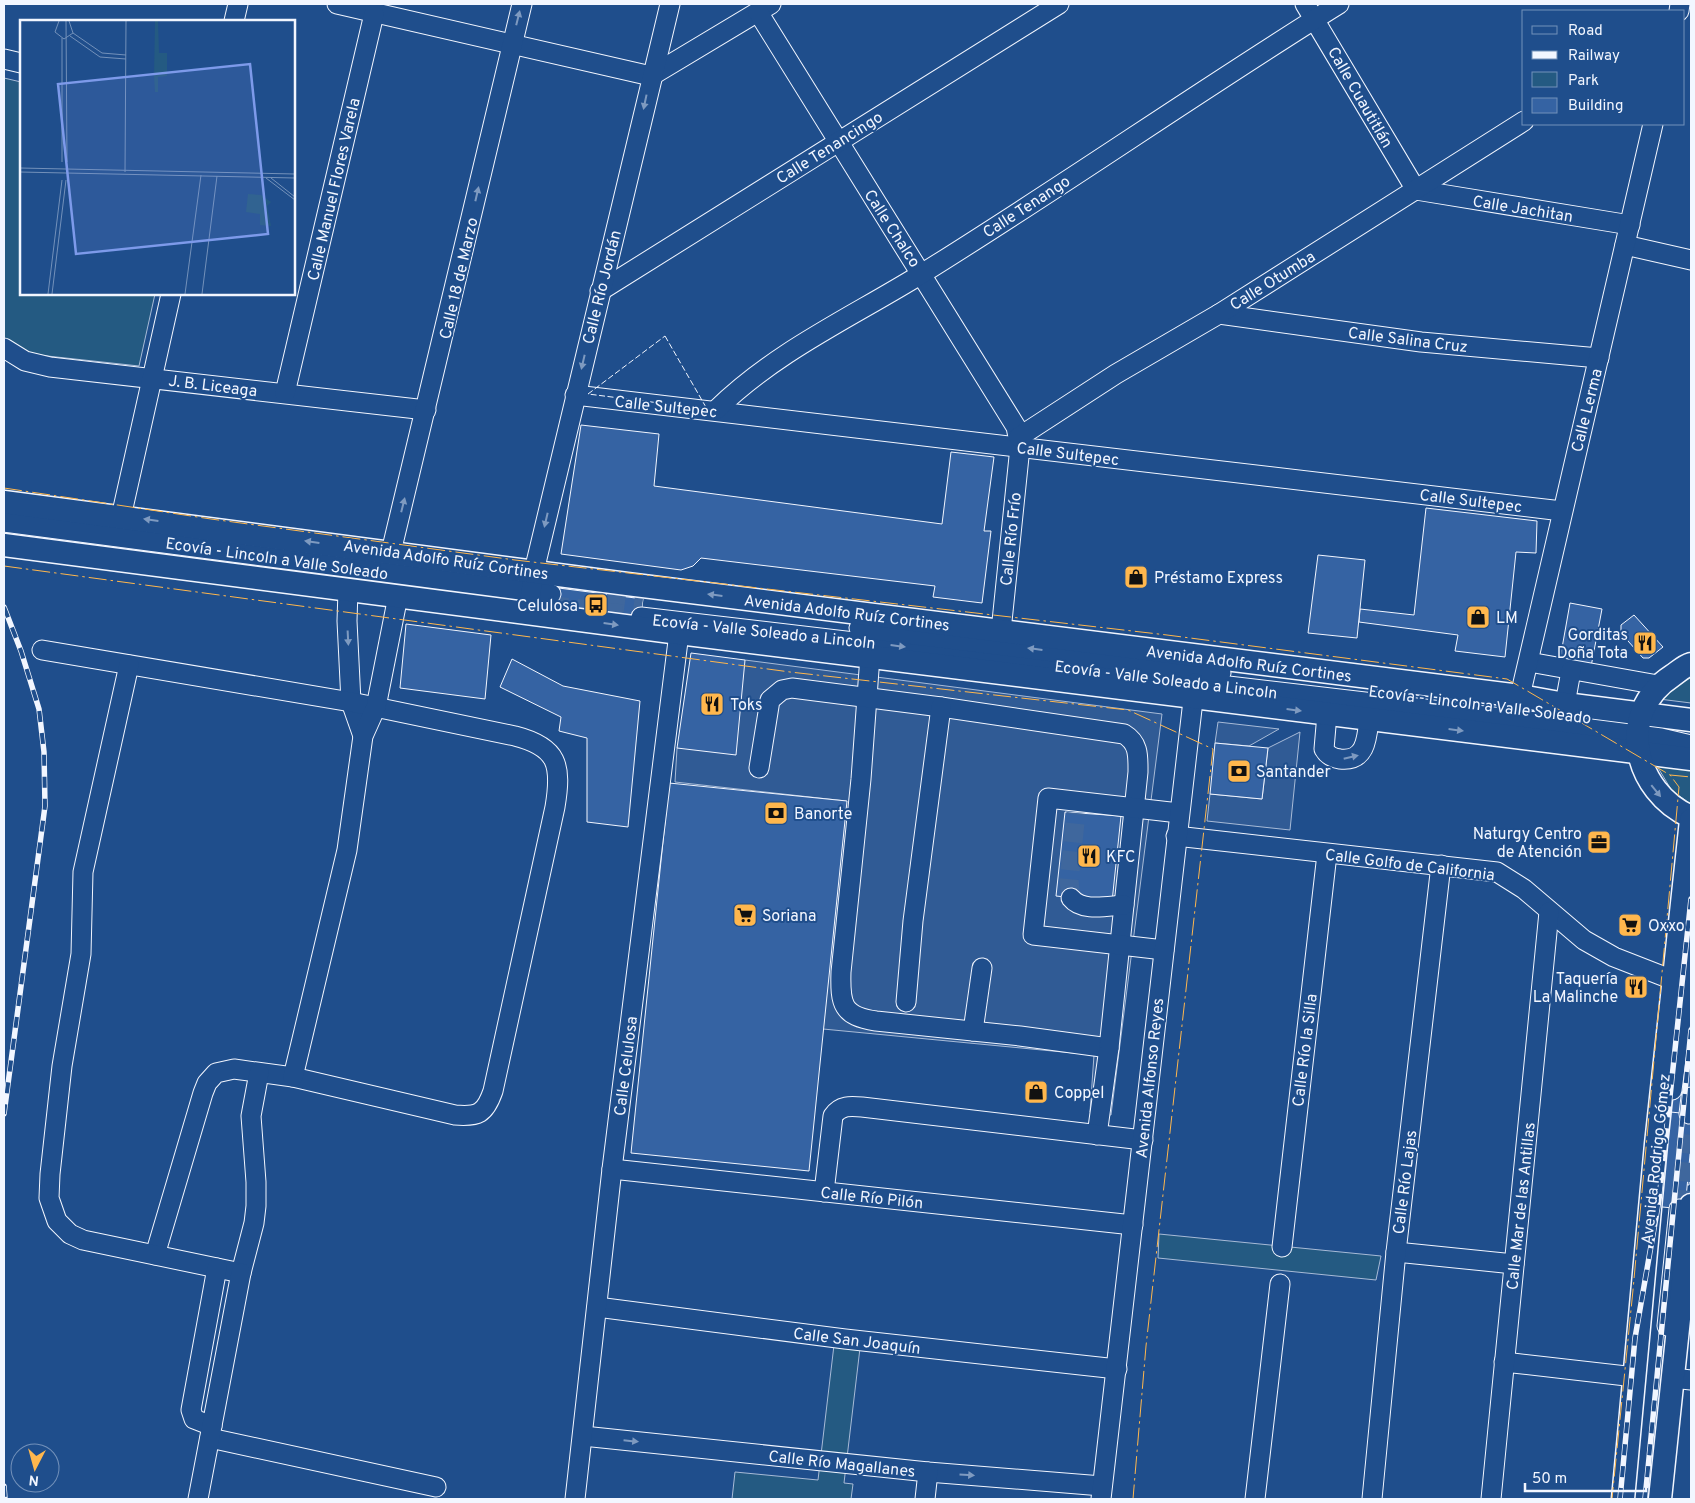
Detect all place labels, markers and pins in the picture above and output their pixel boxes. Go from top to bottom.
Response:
shop icon: Préstamo Express [1123,564,1149,590]
place label: Préstamo Express [1154,569,1283,589]
bus stop icon: Celulosa [583,592,609,618]
place label: Celulosa [517,597,578,617]
shop icon: LM [1465,604,1491,630]
place label: LM [1496,609,1518,629]
place label: Gorditas Doña Tota [1557,626,1628,664]
restaurant icon: Gorditas Doña Tota [1632,630,1658,656]
restaurant icon: Toks [699,691,725,717]
place label: Toks [730,696,763,716]
bank icon: Santander [1226,758,1252,784]
place label: Santander [1256,763,1331,783]
bank icon: Banorte [763,800,789,826]
place label: Banorte [794,805,852,825]
place label: Naturgy Centro de Atención [1473,825,1582,863]
office icon: Naturgy Centro de Atención [1586,829,1612,855]
restaurant icon: KFC [1076,843,1102,869]
place label: KFC [1106,848,1135,868]
supermarket icon: Soriana [732,902,758,928]
place label: Soriana [762,907,816,927]
supermarket icon: Oxxo [1617,912,1643,938]
place label: Oxxo [1648,917,1685,937]
place label: Taquería La Malinche [1533,970,1618,1008]
restaurant icon: Taquería La Malinche [1623,974,1649,1000]
shop icon: Coppel [1023,1079,1049,1105]
place label: Coppel [1054,1084,1104,1104]

